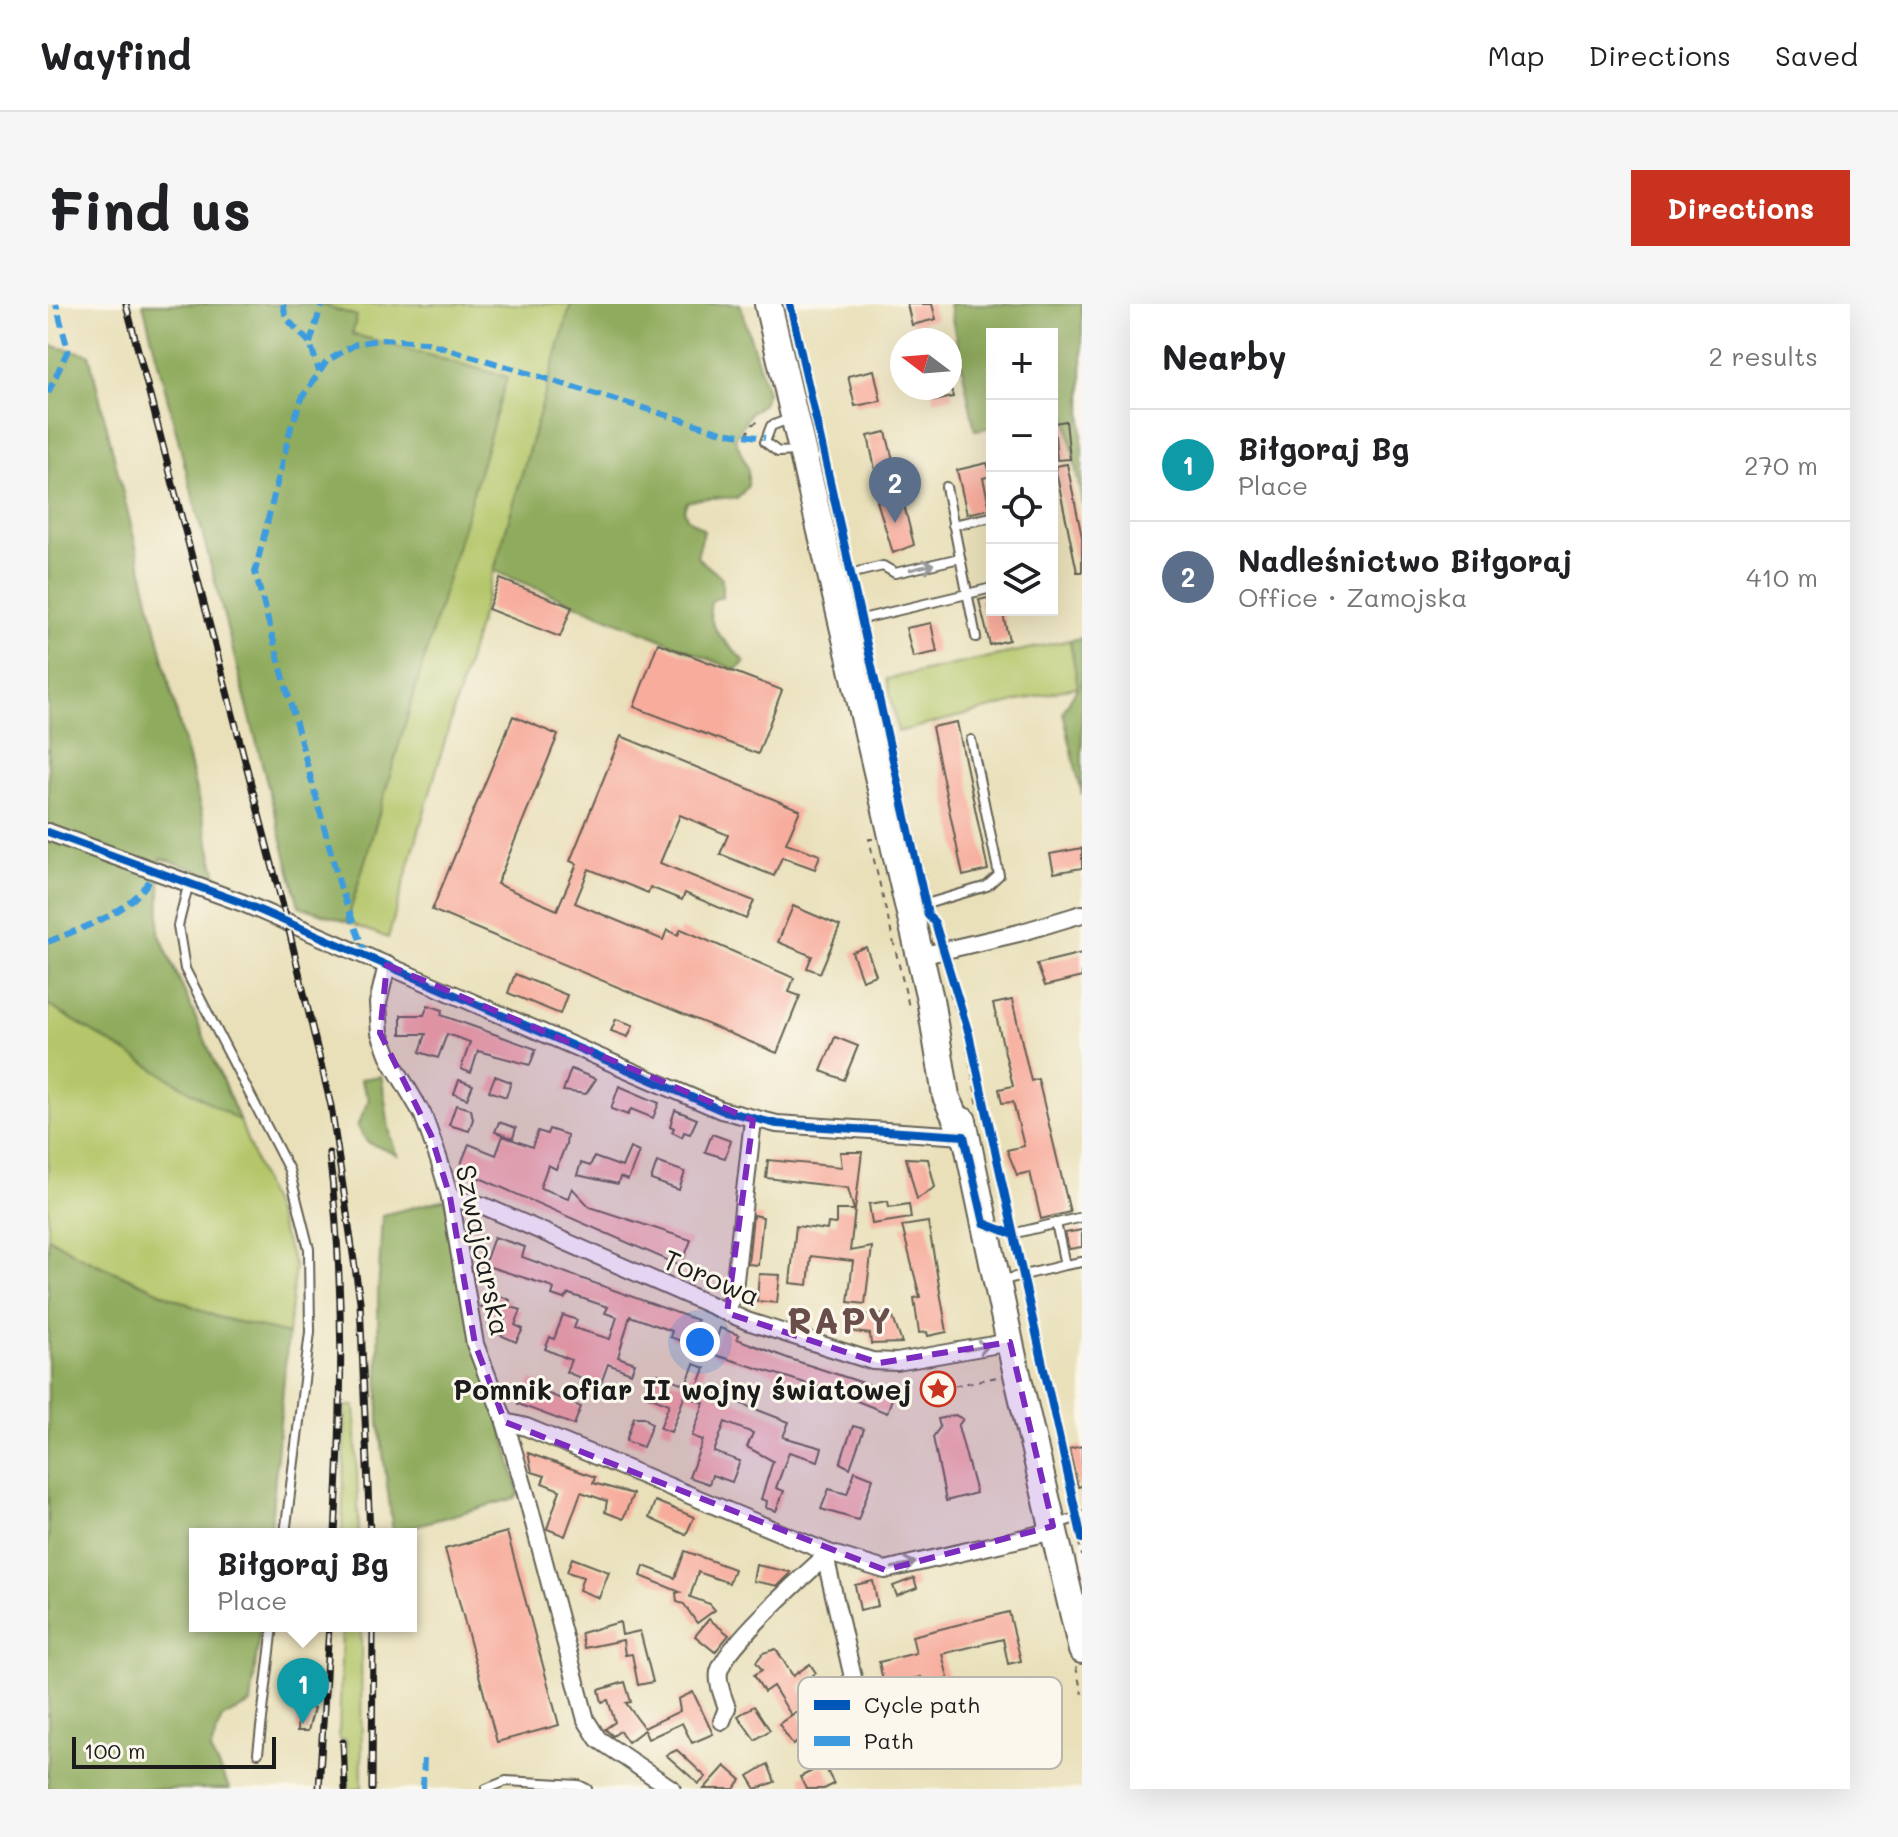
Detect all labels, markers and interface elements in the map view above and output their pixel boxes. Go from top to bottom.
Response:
text: Wayfind [40,30,191,80]
text: Map [1488,37,1545,73]
text: Directions [1589,37,1731,73]
text: Saved [1775,37,1858,73]
button: Directions [1631,170,1850,246]
text: Find us [48,172,251,245]
north arrow [890,328,962,400]
map controls [986,328,1058,616]
button: + [986,328,1058,400]
text: Nearby [1162,334,1287,379]
text: 2 results [1709,339,1818,373]
button: − [986,400,1058,472]
text: Biłgoraj Bg [1238,428,1409,468]
text: 1 [1182,448,1194,482]
text: 270 m [1744,448,1818,482]
pin: 2 [869,457,921,523]
text: Place [1238,468,1308,502]
button: locate [986,472,1058,544]
text: Nadleśnictwo Biłgoraj [1238,540,1573,580]
button: layers [986,544,1058,616]
one-way arrow [909,558,935,573]
text: 2 [1181,560,1195,594]
text: 410 m [1746,560,1818,594]
text: Office · Zamojska [1238,580,1467,614]
street label: Szwajcarska [448,1161,520,1339]
street label: Torowa [658,1240,766,1314]
district label: RAPY [787,1296,893,1343]
your location [680,1322,720,1362]
one-way arrow [964,1340,989,1355]
place icon: Pomnik ofiar II wojny światowej [919,1370,957,1408]
place label: Pomnik ofiar II wojny światowej [453,1371,912,1408]
popup [189,1528,417,1632]
text: Biłgoraj Bg [217,1543,389,1583]
one-way arrow [890,1557,916,1572]
text: Place [217,1583,287,1617]
pin: 1 [277,1658,329,1724]
legend [798,1677,1062,1769]
text: Cycle path [864,1690,980,1719]
text: Path [864,1726,913,1755]
scale bar [72,1733,276,1769]
text: 100 m [84,1736,146,1765]

